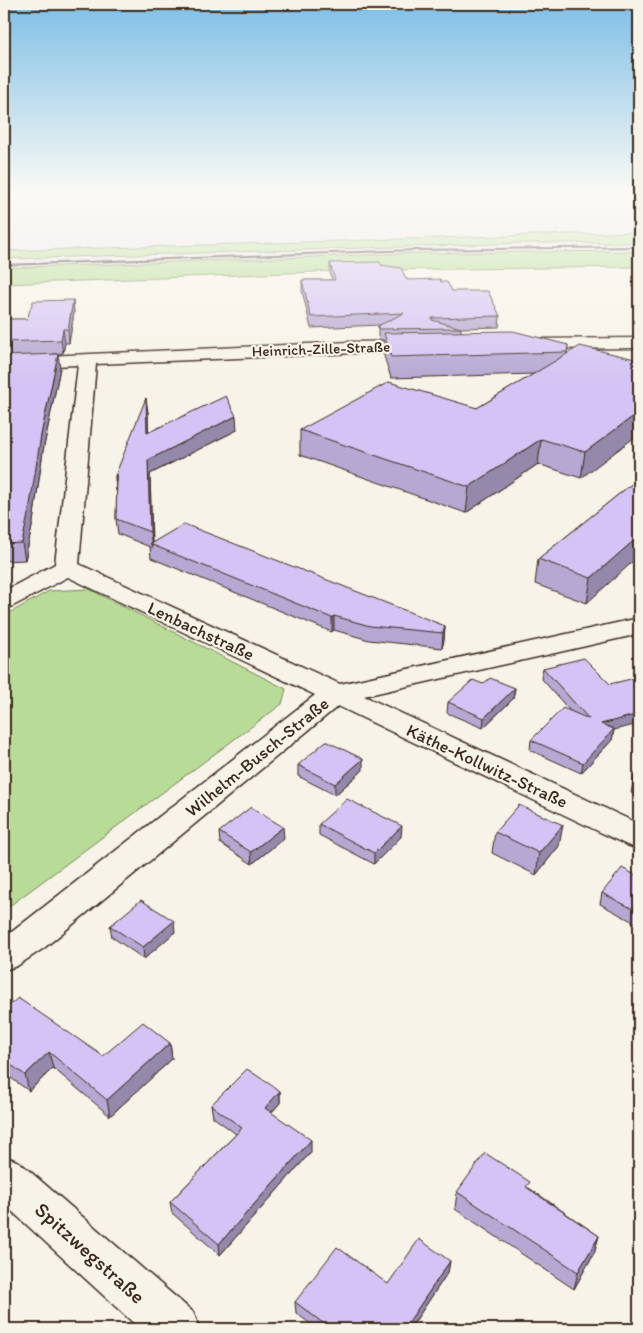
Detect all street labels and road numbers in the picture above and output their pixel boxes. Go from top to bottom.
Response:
street label: Heinrich-Zille-Straße [252,338,390,360]
street label: Lenbachstraße [144,597,258,665]
street label: Wilhelm-Busch-Straße [181,692,333,822]
street label: Käthe-Kollwitz-Straße [403,719,571,813]
street label: Spitzwegstraße [30,1197,151,1309]

